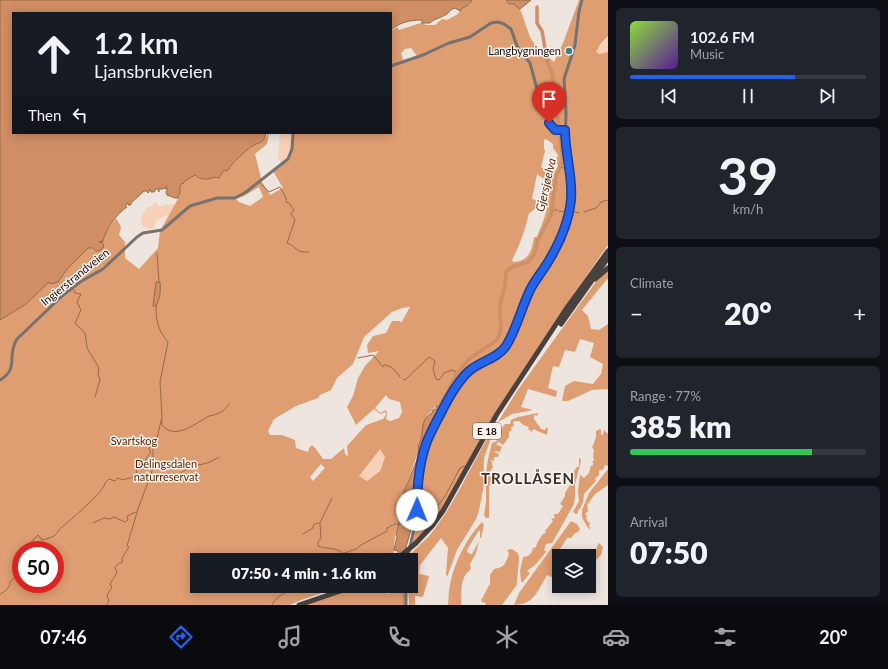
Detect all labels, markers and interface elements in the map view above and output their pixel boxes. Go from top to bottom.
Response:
text: 1.2 km [94,26,178,60]
icon: ahead [28,28,80,80]
text: 102.6 FM [690,28,755,46]
place label: Langbygningen [488,44,561,57]
marker: Langbygningen [564,46,574,56]
text: Music [690,46,724,62]
text: Ljansbrukveien [94,60,213,82]
pin [532,82,566,123]
icon: previous [658,85,680,107]
icon: pause [737,85,759,107]
icon: next [816,85,838,107]
icon: arrive [538,88,560,110]
icon: left [69,104,91,126]
text: Then [28,106,61,124]
text: 39 [718,144,778,206]
water label: Gjersjøelva [532,157,559,213]
text: km/h [733,201,763,217]
street label: Ingierstrandveien [38,245,111,308]
text: Climate [630,275,673,291]
text: 20° [724,295,772,331]
text: − [630,300,643,327]
text: + [853,300,866,327]
text: Range · 77% [630,388,701,404]
text: 385 km [630,408,731,444]
road number: E 18 [473,423,501,439]
park label: Svartskog [111,434,158,447]
park label: Delingsdalen naturreservat [134,457,198,483]
district label: TROLLÅSEN [481,469,575,487]
position arrow [396,489,438,531]
text: Arrival [630,514,667,530]
text: 07:50 [630,534,708,570]
speed limit sign: 50 [12,541,64,593]
map controls [552,549,596,593]
button: layers [552,549,596,593]
text: 07:50 · 4 min · 1.6 km [232,564,376,582]
icon: directions [167,623,195,651]
icon: music [276,623,304,651]
icon: phone [385,623,413,651]
icon: climate [493,623,521,651]
icon: car [602,623,630,651]
icon: filters [711,623,739,651]
text: 07:46 [40,626,87,648]
text: 20° [819,626,848,648]

